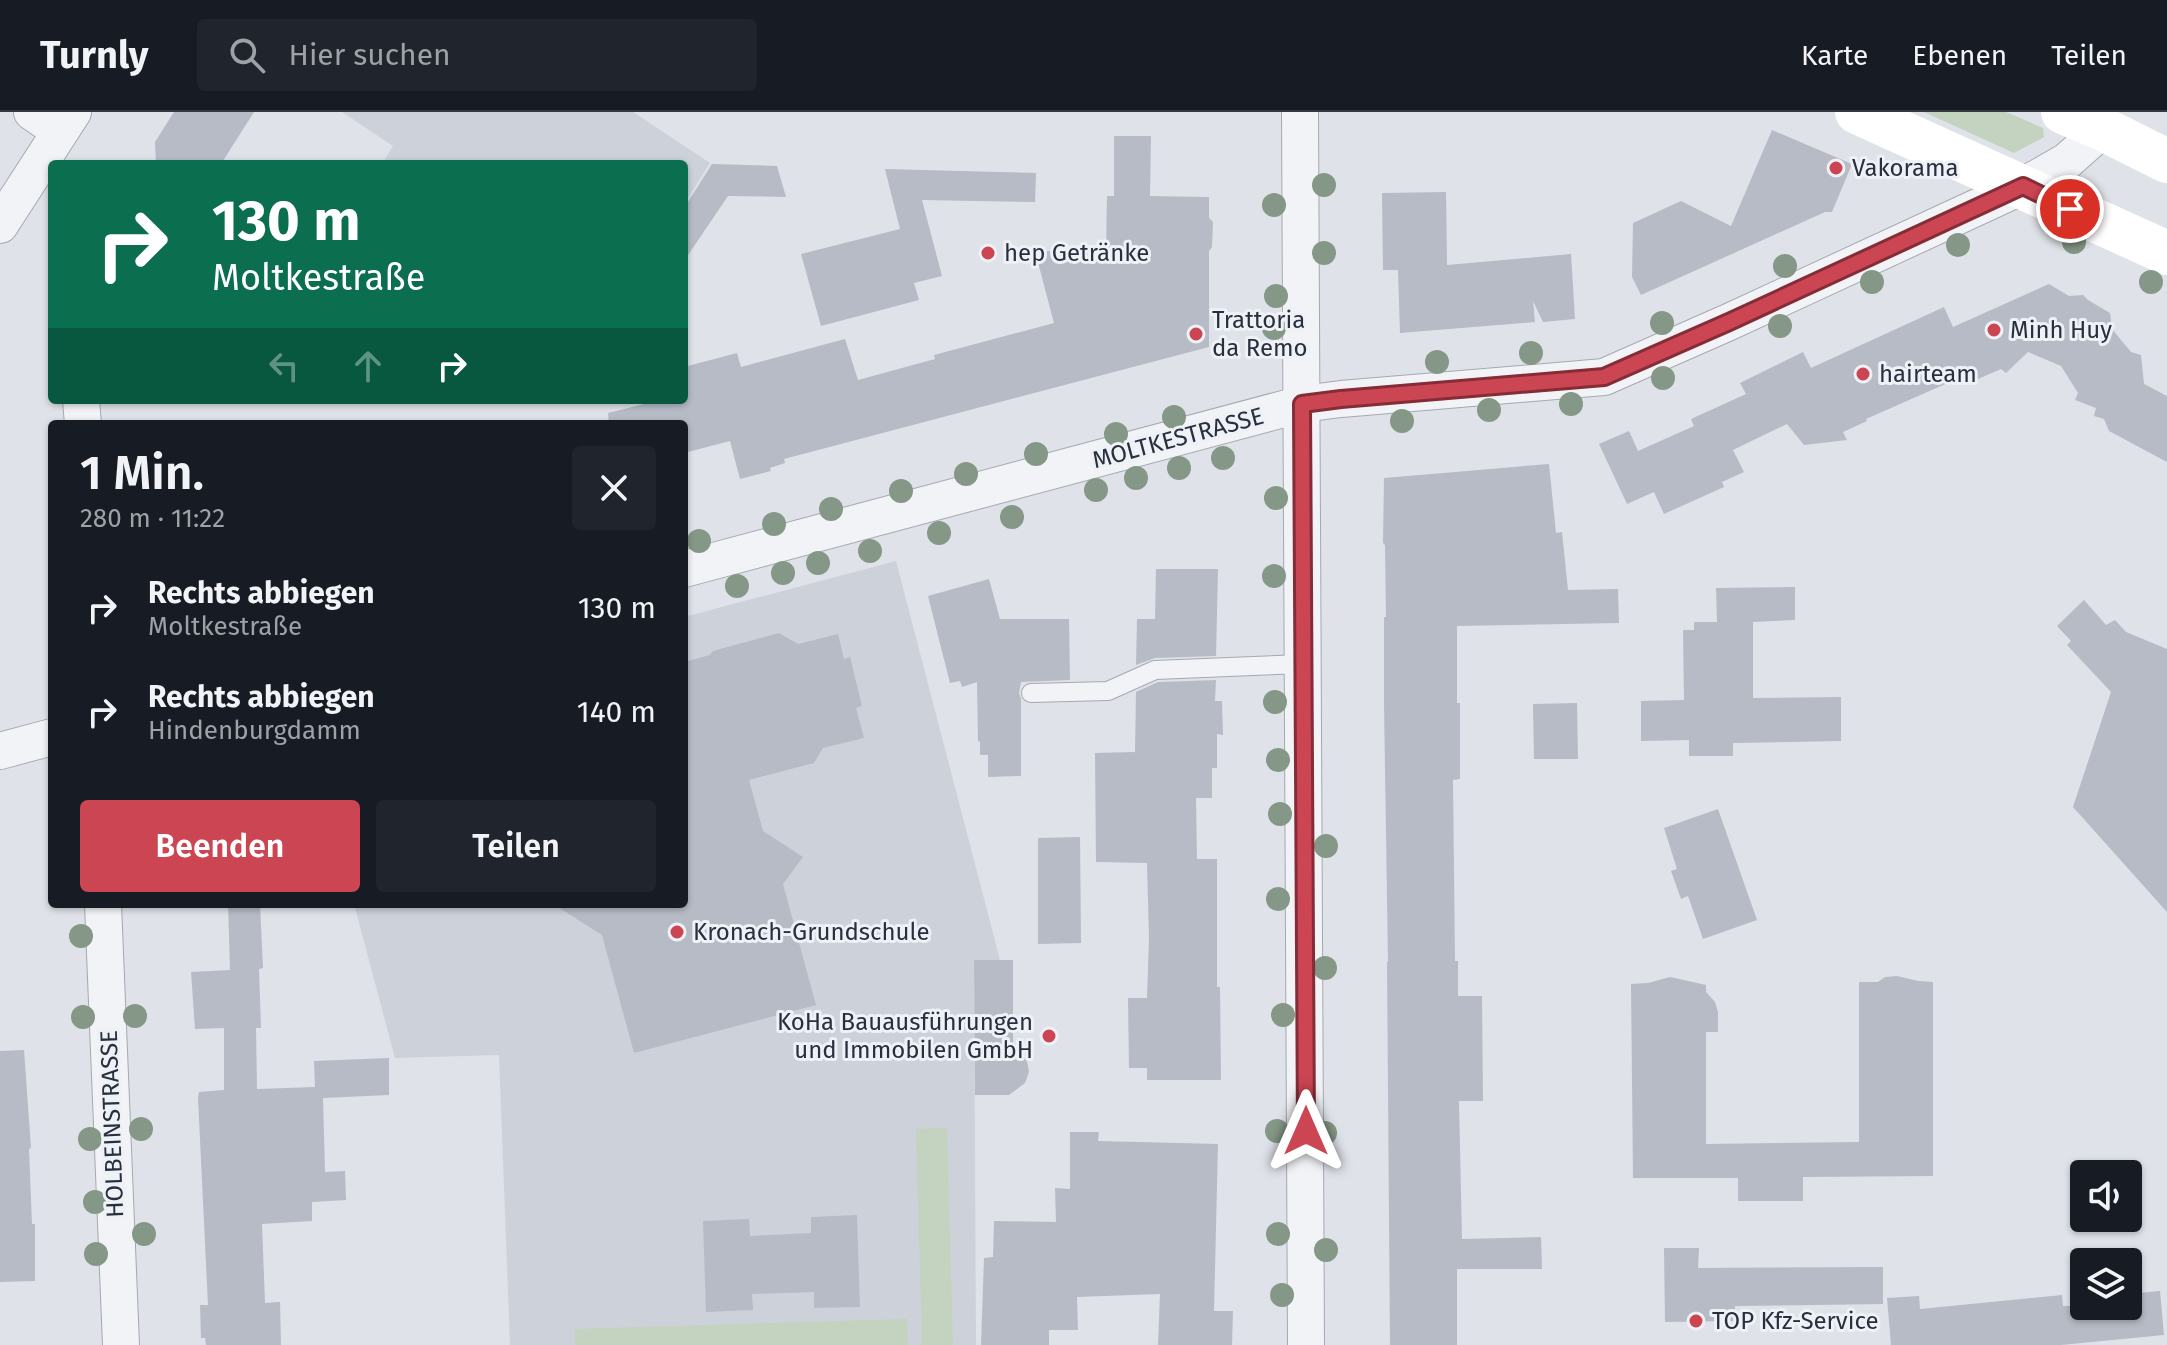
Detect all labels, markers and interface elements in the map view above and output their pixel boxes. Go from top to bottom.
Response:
search box [197,19,757,91]
text: Turnly [40,32,149,78]
icon: search [225,33,269,77]
text: Hier suchen [289,37,451,73]
text: Karte [1801,39,1868,72]
text: Ebenen [1912,39,2007,72]
text: Teilen [2051,39,2127,72]
place label: Vakorama [1852,154,1959,182]
marker: Vakorama [1827,159,1845,177]
pin [2036,175,2104,243]
icon: arrive [2048,187,2092,231]
text: 130 m [212,188,360,255]
icon: right [80,192,184,296]
place label: hep Getränke [1004,239,1149,267]
marker: hep Getränke [979,244,997,262]
text: Moltkestraße [212,256,425,300]
place label: Trattoria da Remo [1212,306,1308,362]
place label: Minh Huy [2010,316,2112,344]
marker: Minh Huy [1985,321,2003,339]
marker: Trattoria da Remo [1187,325,1205,343]
icon: left [262,344,306,388]
icon: ahead [346,344,390,388]
icon: right [430,344,474,388]
place label: hairteam [1879,360,1977,388]
marker: hairteam [1854,365,1872,383]
street label: MOLTKESTRASSE [1089,402,1267,474]
text: 1 Min. [80,444,204,502]
button: close [572,446,656,530]
text: 280 m · 11:22 [80,503,225,534]
text: Rechts abbiegen [148,575,375,611]
icon: right [80,586,124,630]
text: 130 m [578,590,656,626]
text: Moltkestraße [148,611,302,642]
text: Rechts abbiegen [148,679,375,715]
icon: right [80,690,124,734]
text: 140 m [577,694,656,730]
text: Hindenburgdamm [148,715,361,746]
button: Beenden [80,800,360,892]
button: Teilen [376,800,656,892]
place label: Kronach-Grundschule [693,918,930,946]
marker: Kronach-Grundschule [668,923,686,941]
place label: KoHa Bauausführungen und Immobilen GmbH [777,1008,1033,1064]
marker: KoHa Bauausführungen und Immobilen GmbH [1040,1027,1058,1045]
street label: HOLBEINSTRASSE [95,1030,129,1218]
position arrow [1264,1089,1348,1173]
map controls [2070,1160,2142,1320]
button: sound [2070,1160,2142,1232]
button: layers [2070,1248,2142,1320]
place label: TOP Kfz-Service [1712,1307,1879,1335]
marker: TOP Kfz-Service [1687,1312,1705,1330]

